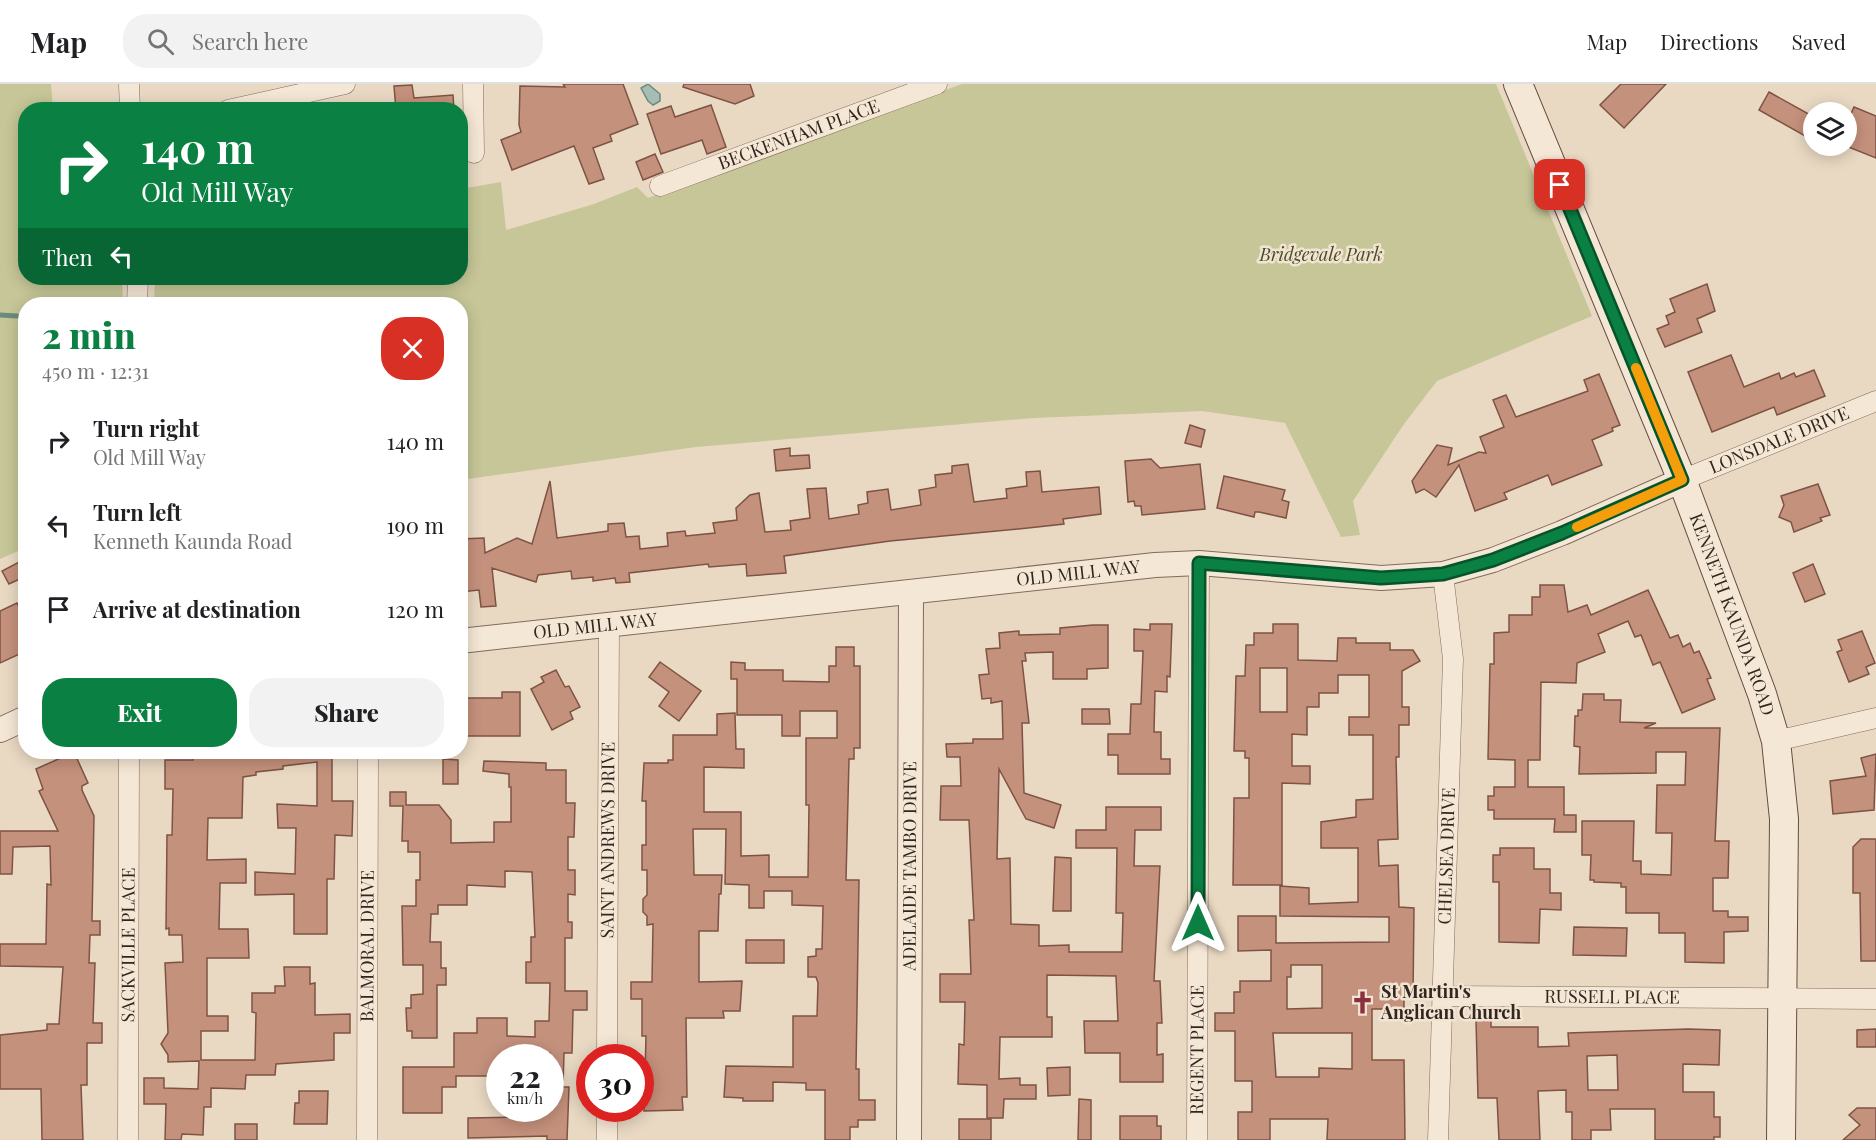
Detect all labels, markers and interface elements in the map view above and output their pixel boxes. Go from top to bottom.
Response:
search box [123,14,543,68]
text: Map [30,23,87,60]
icon: search [144,25,177,58]
text: Search here [192,26,308,56]
text: Map [1586,27,1627,55]
text: Directions [1660,27,1758,55]
text: Saved [1791,27,1846,55]
street label: BECKENHAM PLACE [714,93,883,175]
map controls [1803,102,1857,156]
button: layers [1803,102,1857,156]
text: 140 m [141,119,254,175]
icon: right [42,126,120,204]
pin [1534,159,1585,210]
icon: arrive [1543,168,1576,201]
text: Old Mill Way [141,173,293,209]
icon: left [105,240,138,273]
text: Then [42,242,93,272]
park label: Bridgevale Park [1258,242,1383,266]
text: 2 min [42,310,136,358]
button: close [381,317,444,380]
text: 450 m · 12:31 [42,357,149,384]
street label: LONSDALE DRIVE [1705,400,1852,479]
text: Turn right [93,413,199,443]
icon: right [42,425,75,458]
text: 140 m [387,426,444,456]
text: Old Mill Way [93,443,206,470]
text: Turn left [93,497,182,527]
icon: left [42,509,75,542]
text: 190 m [386,510,444,540]
street label: KENNETH KAUNDA ROAD [1684,510,1781,718]
text: Kenneth Kaunda Road [93,527,292,554]
street label: OLD MILL WAY [1015,554,1142,591]
icon: arrive [42,593,75,626]
text: Arrive at destination [93,594,301,624]
text: 120 m [387,594,444,624]
street label: OLD MILL WAY [532,606,659,644]
button: Exit [42,678,237,747]
button: Share [249,678,444,747]
street label: SAINT ANDREWS DRIVE [595,742,619,938]
street label: ADELAIDE TAMBO DRIVE [897,761,921,972]
street label: CHELSEA DRIVE [1432,787,1460,925]
street label: SACKVILLE PLACE [115,868,140,1022]
street label: BALMORAL DRIVE [354,870,379,1022]
position arrow [1166,891,1230,955]
place label: St Martin's Anglican Church [1380,979,1521,1024]
street label: RUSSELL PLACE [1544,984,1680,1009]
street label: REGENT PLACE [1184,985,1209,1115]
church icon: St Martin's Anglican Church [1350,989,1376,1015]
speed limit sign: 30 [576,1044,654,1122]
text: 22 [509,1056,541,1096]
text: km/h [507,1088,543,1108]

